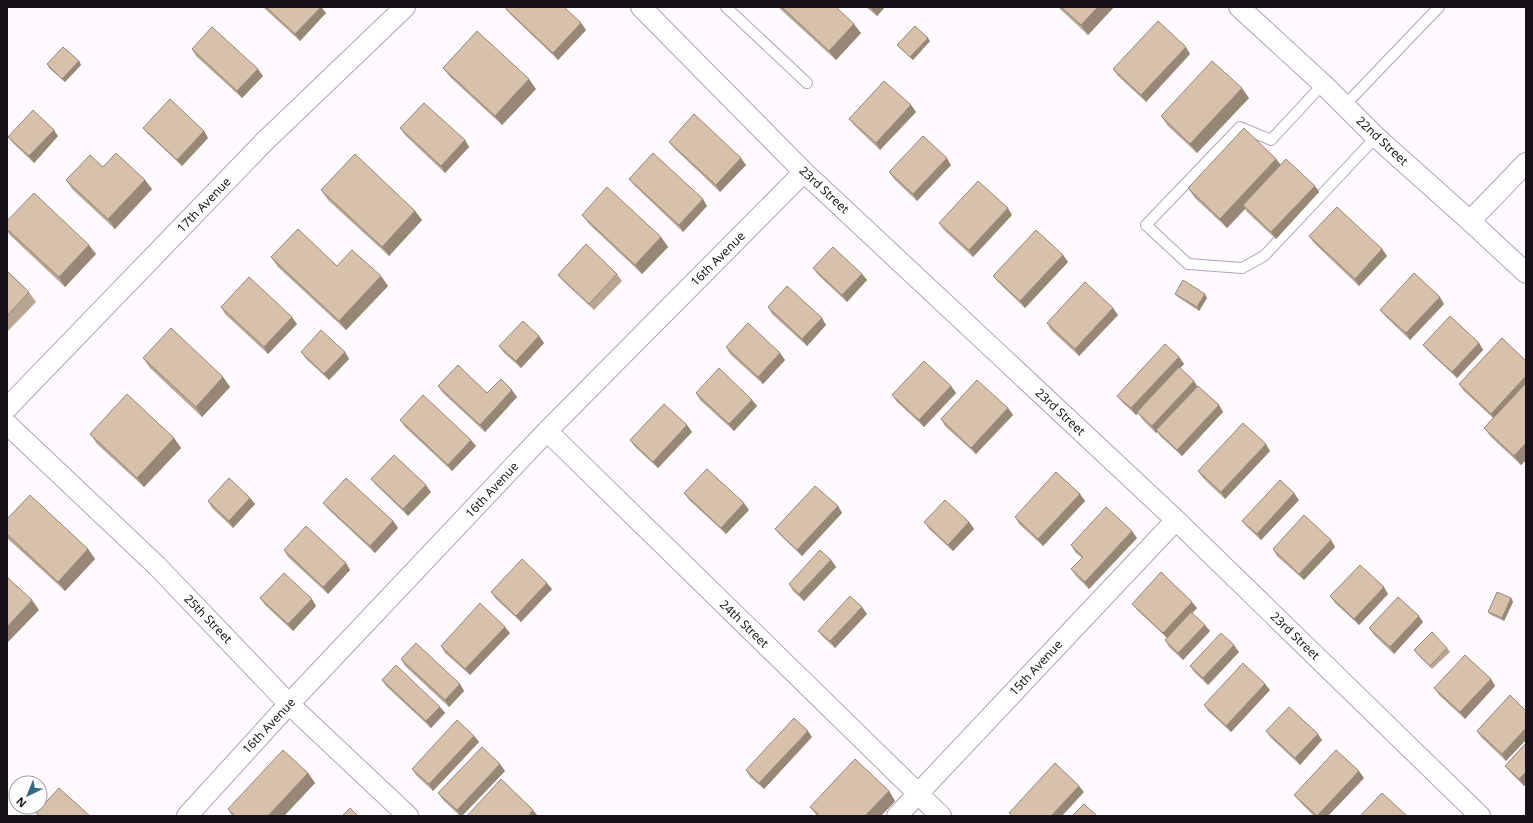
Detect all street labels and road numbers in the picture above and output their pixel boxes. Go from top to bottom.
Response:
street label: 22nd Street [1353,112,1412,170]
street label: 23rd Street [796,162,853,218]
street label: 17th Avenue [173,173,234,236]
street label: 16th Avenue [687,227,749,290]
street label: 23rd Street [1032,384,1089,440]
street label: 16th Avenue [461,458,522,521]
street label: 25th Street [181,590,237,647]
street label: 24th Street [716,596,773,652]
street label: 23rd Street [1267,608,1324,664]
street label: 15th Avenue [1005,636,1066,699]
street label: 16th Avenue [238,694,299,757]

